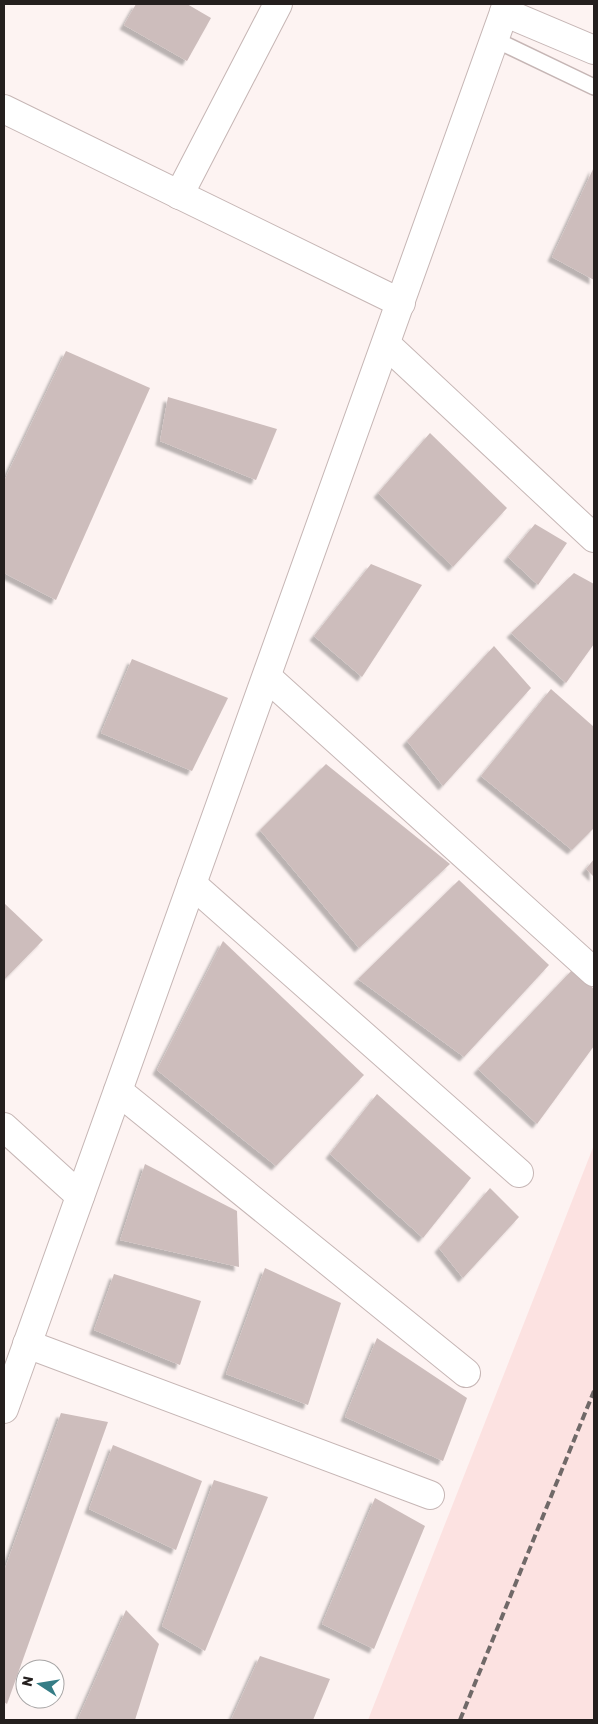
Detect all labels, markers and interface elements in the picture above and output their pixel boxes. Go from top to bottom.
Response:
north arrow [15,1659,65,1709]
text: N [18,1675,37,1688]

